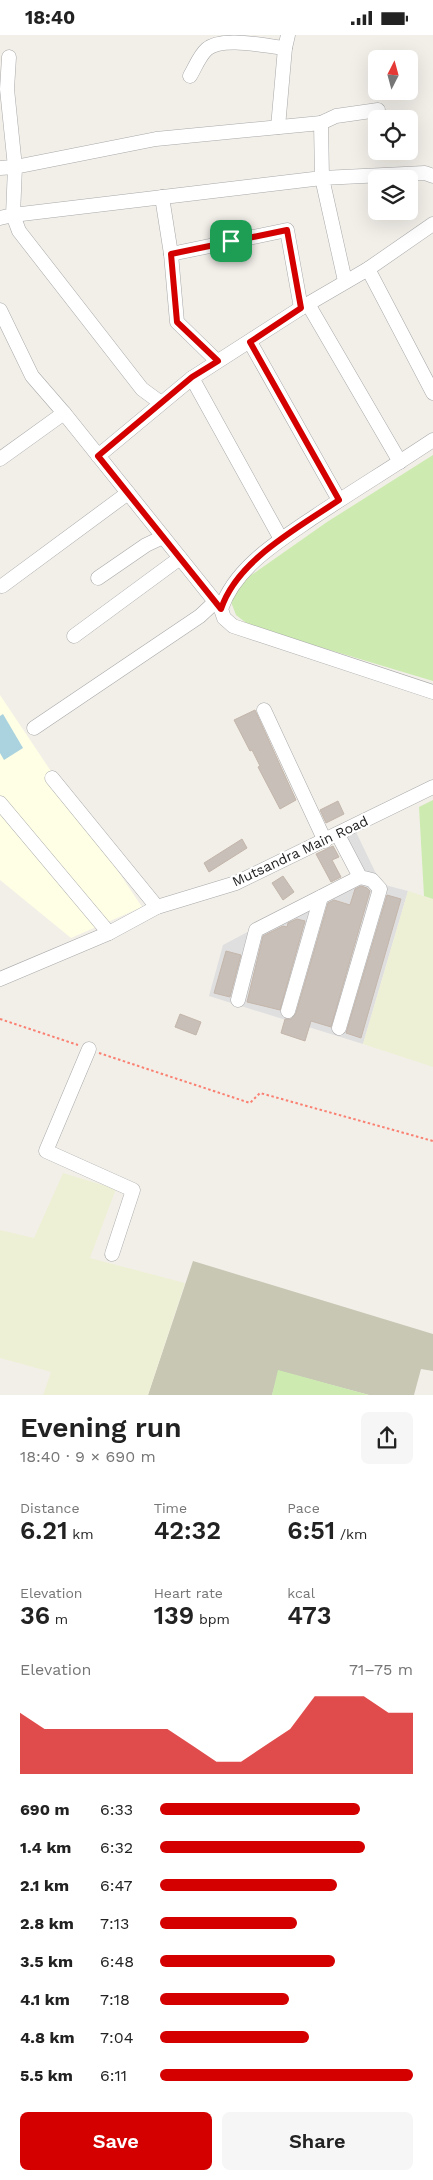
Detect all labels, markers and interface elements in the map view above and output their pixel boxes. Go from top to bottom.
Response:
text: 18:40 [25,6,75,29]
north arrow [368,50,418,100]
map controls [368,50,418,220]
button: locate [368,110,418,160]
button: layers [368,170,418,220]
pin [210,220,252,262]
icon: arrive [217,227,245,255]
street label: Mutsandra Main Road [229,812,371,890]
text: Evening run [20,1411,181,1444]
button: share [361,1412,413,1464]
text: 18:40 · 9 × 690 m [20,1447,156,1466]
text: Distance [20,1500,80,1516]
text: Time [154,1500,187,1516]
text: Pace [287,1500,320,1516]
text: 6.21 [20,1516,68,1545]
text: 42:32 [154,1516,221,1545]
text: 6:51 [287,1516,335,1545]
text: km [68,1526,94,1542]
text: /km [335,1526,367,1542]
text: Elevation [20,1585,83,1601]
text: Heart rate [154,1585,223,1601]
text: kcal [287,1585,315,1601]
text: 36 [20,1601,50,1630]
text: 139 [154,1601,194,1630]
text: 473 [287,1601,331,1630]
text: m [50,1611,68,1627]
text: bpm [194,1611,230,1627]
text: Elevation [20,1660,91,1679]
text: 71–75 m [349,1660,413,1679]
text: 690 m [20,1800,70,1819]
text: 6:33 [100,1800,133,1819]
text: 1.4 km [20,1838,71,1857]
text: 6:32 [100,1838,133,1857]
text: 2.1 km [20,1876,69,1895]
text: 6:47 [100,1876,132,1895]
text: 2.8 km [20,1914,74,1933]
text: 7:13 [100,1914,129,1933]
text: 3.5 km [20,1952,73,1971]
text: 6:48 [100,1952,134,1971]
text: 4.1 km [20,1990,70,2009]
text: 7:18 [100,1990,130,2009]
text: 4.8 km [20,2028,75,2047]
text: 7:04 [100,2028,133,2047]
text: 5.5 km [20,2066,73,2085]
text: 6:11 [100,2066,127,2085]
button: Save [20,2112,212,2170]
button: Share [222,2112,413,2170]

